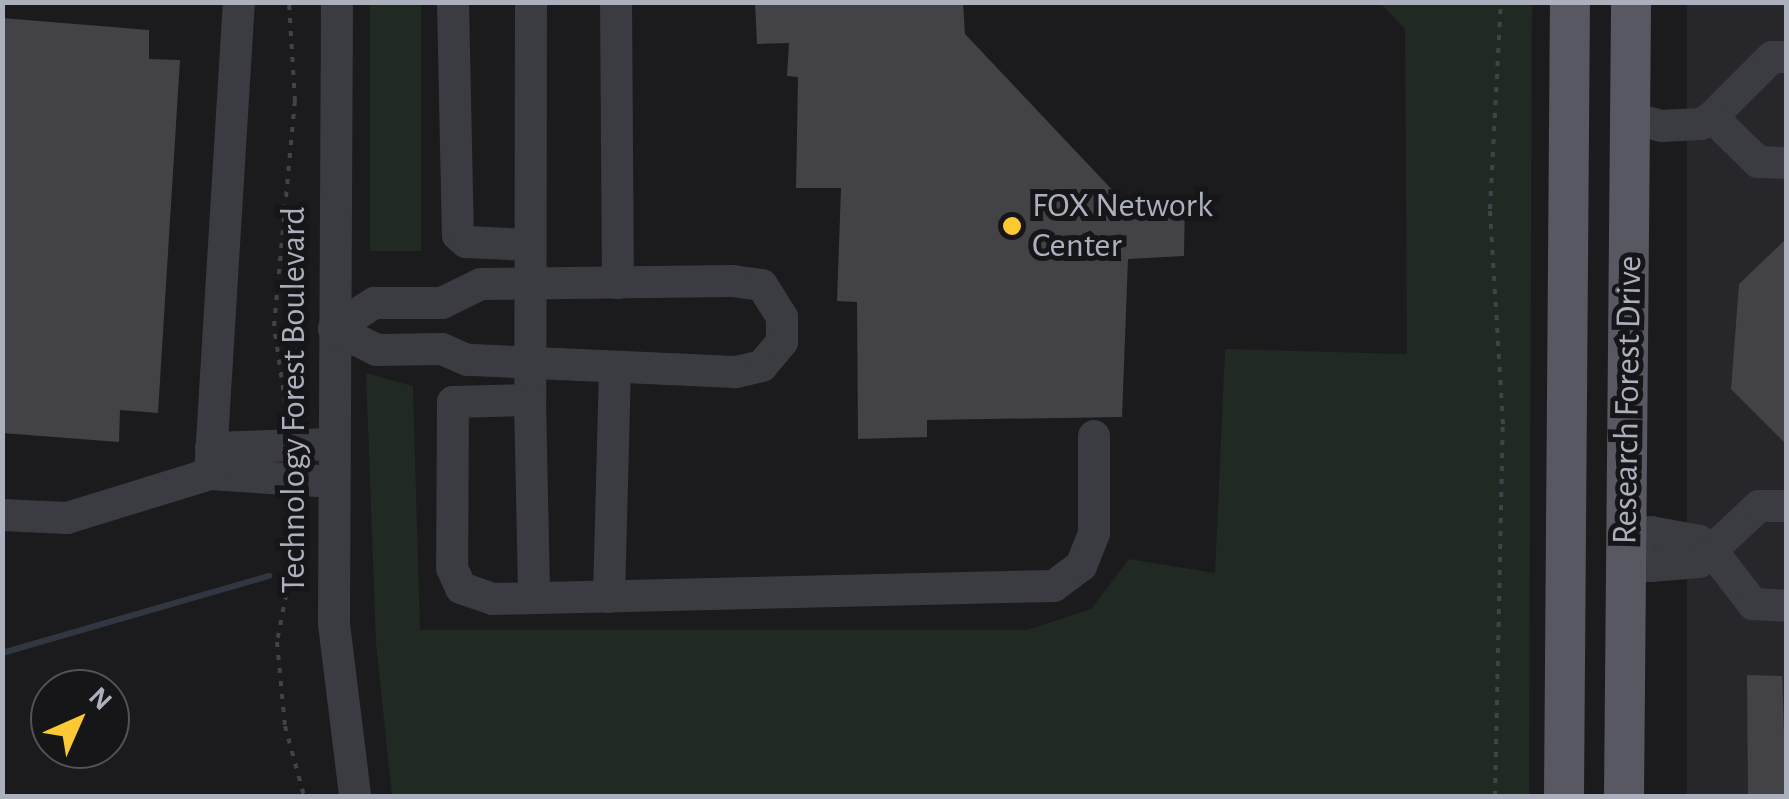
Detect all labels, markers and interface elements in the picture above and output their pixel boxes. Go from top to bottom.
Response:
place label: FOX Network Center [1032,185,1213,267]
street label: Technology Forest Boulevard [273,207,315,593]
marker: FOX Network Center [1001,215,1023,237]
street label: Research Forest Drive [1604,255,1652,545]
north arrow [30,669,130,769]
text: N [83,682,117,716]

